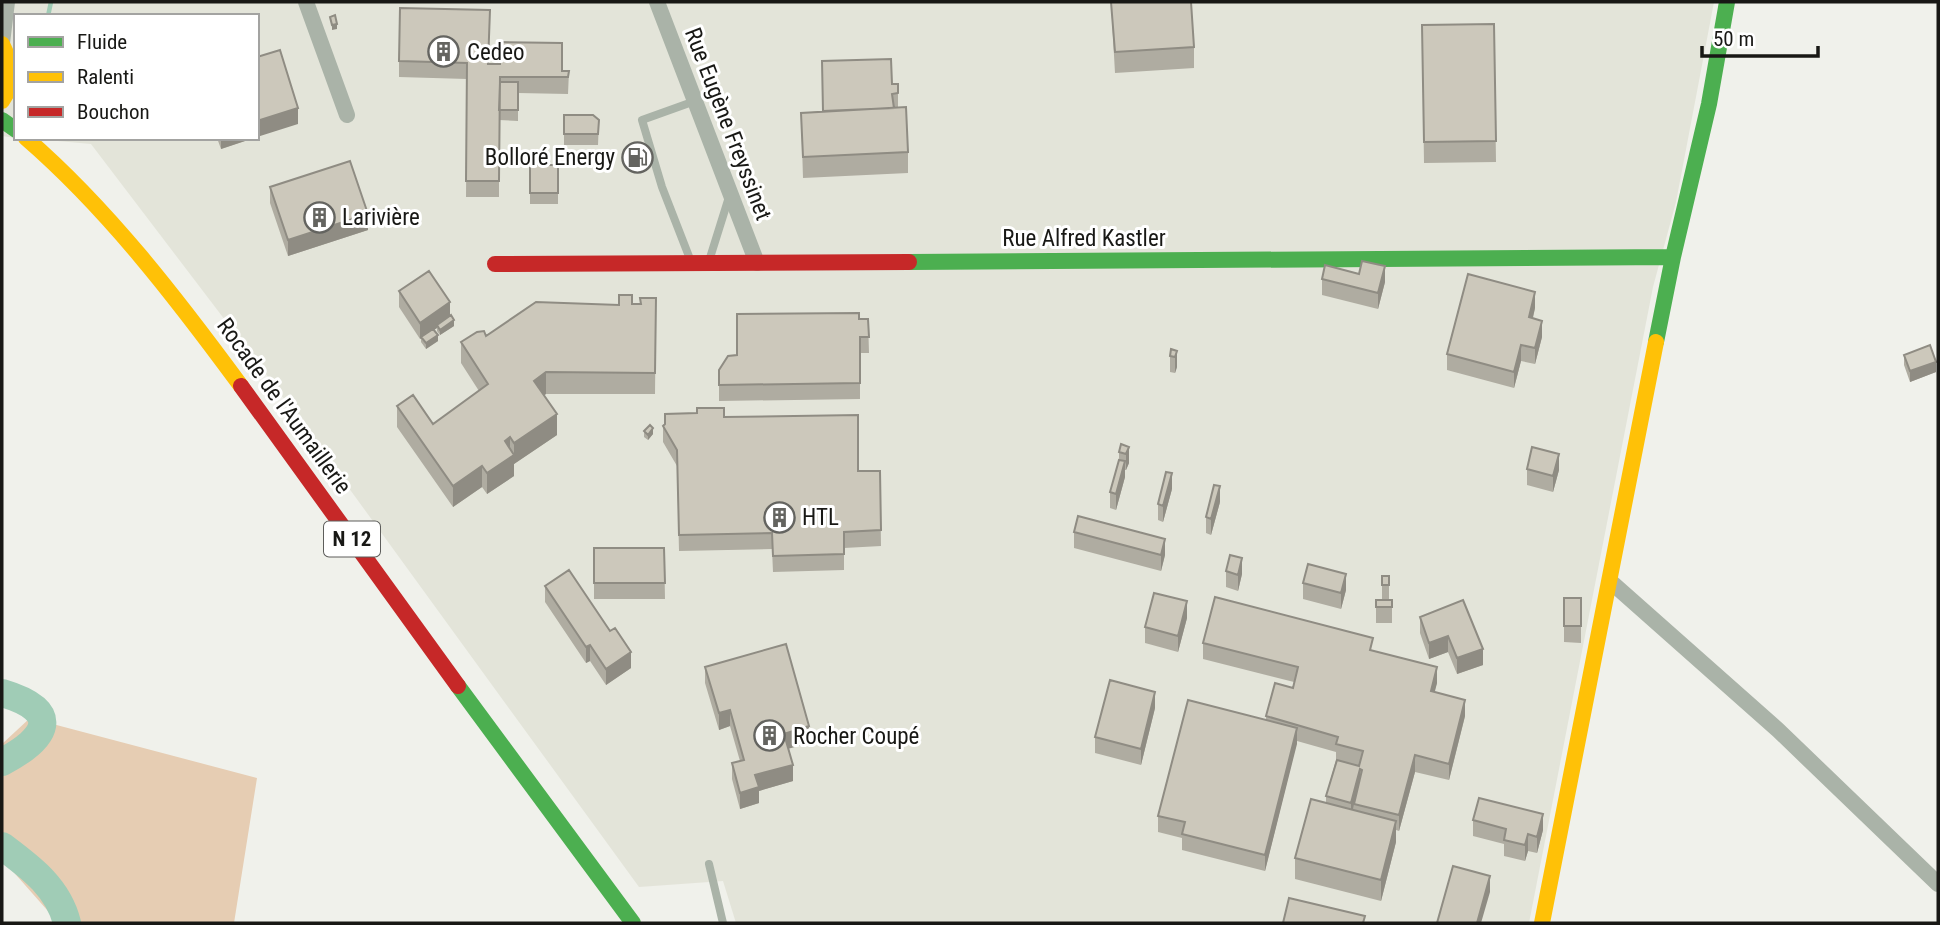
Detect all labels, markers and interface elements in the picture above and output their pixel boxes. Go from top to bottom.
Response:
legend [14,14,259,140]
scale bar [1702,14,1818,58]
street label: Rue Eugène Freyssinet [679,24,777,224]
text: 50 m [1713,27,1754,51]
text: Fluide [77,30,127,54]
building icon: Cedeo [427,35,461,69]
place label: Cedeo [467,39,525,66]
text: Ralenti [77,65,134,89]
text: Bouchon [77,100,150,124]
fuel station icon: Bolloré Energy [621,140,655,174]
place label: Bolloré Energy [485,144,615,171]
building icon: Larivière [302,200,336,234]
place label: Larivière [342,204,420,231]
street label: Rue Alfred Kastler [1002,225,1166,252]
street label: Rocade de l'Aumaillerie [211,313,357,499]
building icon: HTL [762,500,796,534]
place label: HTL [802,504,839,531]
road number: N 12 [324,522,380,556]
building icon: Rocher Coupé [753,719,787,753]
place label: Rocher Coupé [793,723,919,750]

